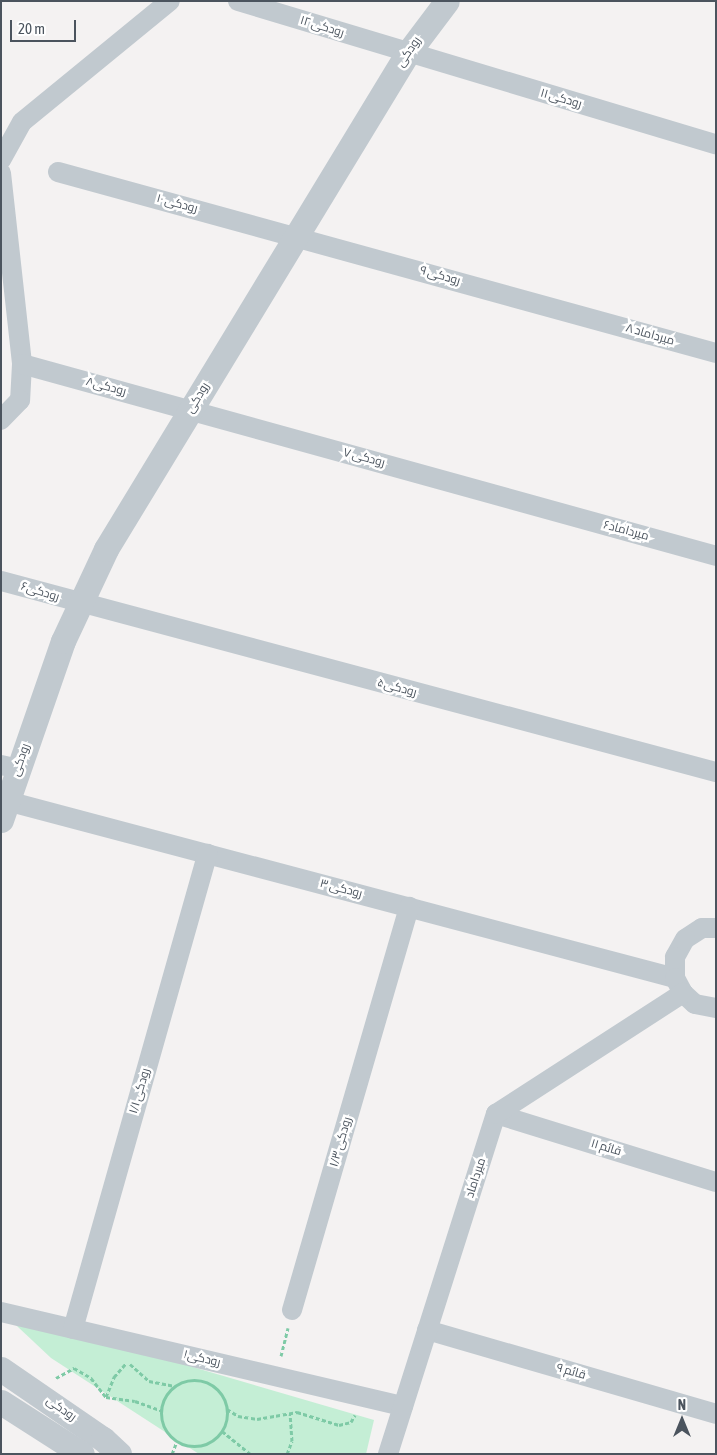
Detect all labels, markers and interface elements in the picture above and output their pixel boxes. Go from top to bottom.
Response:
scale bar [12,10,79,42]
street label: رودکی ۱۲ [298,13,346,41]
text: 20 m [18,20,45,37]
street label: رودکی [394,34,424,70]
street label: رودکی ۱۱ [539,86,583,112]
street label: رودکی ۱۰ [155,192,199,216]
street label: رودکی ۹ [418,263,462,289]
street label: میرداماد ۸ [624,321,676,349]
street label: رودکی۸ [84,375,128,399]
street label: رودکی [183,380,213,416]
street label: رودکی ۷ [341,446,387,470]
street label: میرداماد۶ [602,518,650,544]
street label: رودکی۶ [19,579,61,605]
street label: رودکی۵ [376,676,418,700]
street label: رودکی [9,742,33,778]
street label: رودکی ۳ [318,876,364,902]
street label: رودکی ۱/۱ [127,1067,153,1115]
street label: رودکی ۱/۳ [327,1115,355,1169]
street label: قائم ۱۱ [589,1137,623,1159]
street label: میرداماد [463,1156,489,1200]
street label: رودکی۱ [182,1348,222,1370]
street label: قائم ۹ [555,1361,587,1383]
street label: رودکی [43,1393,79,1425]
north arrow [657,1395,707,1445]
text: N [678,1397,686,1413]

